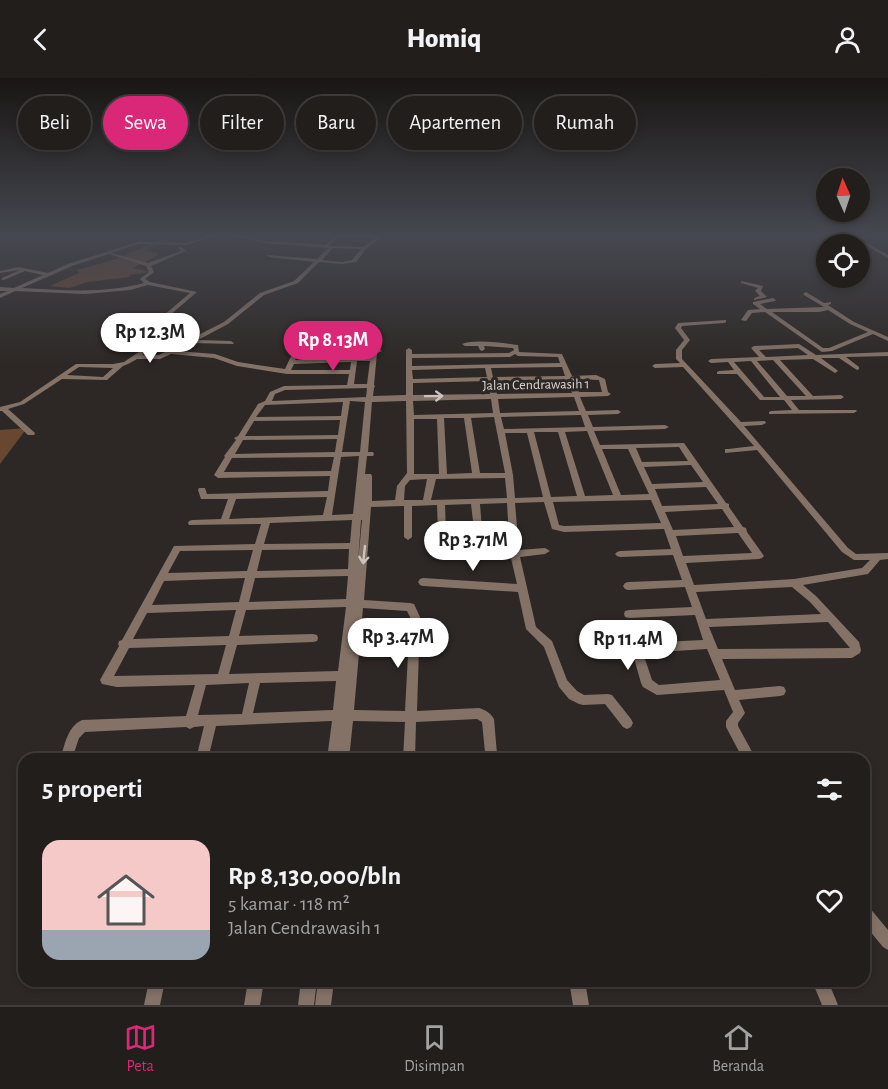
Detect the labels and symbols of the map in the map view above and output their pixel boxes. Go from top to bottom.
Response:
north arrow [816,168,870,222]
pin: Rp 12.3M [88,313,212,364]
pin: Rp 8.13M [271,321,395,372]
street label: Jalan Cendrawasih 1 [482,377,590,393]
one-way arrow [424,391,444,402]
pin: Rp 3.71M [411,521,535,572]
one-way arrow [358,545,369,565]
pin: Rp 3.47M [336,618,460,669]
pin: Rp 11.4M [566,620,690,671]

